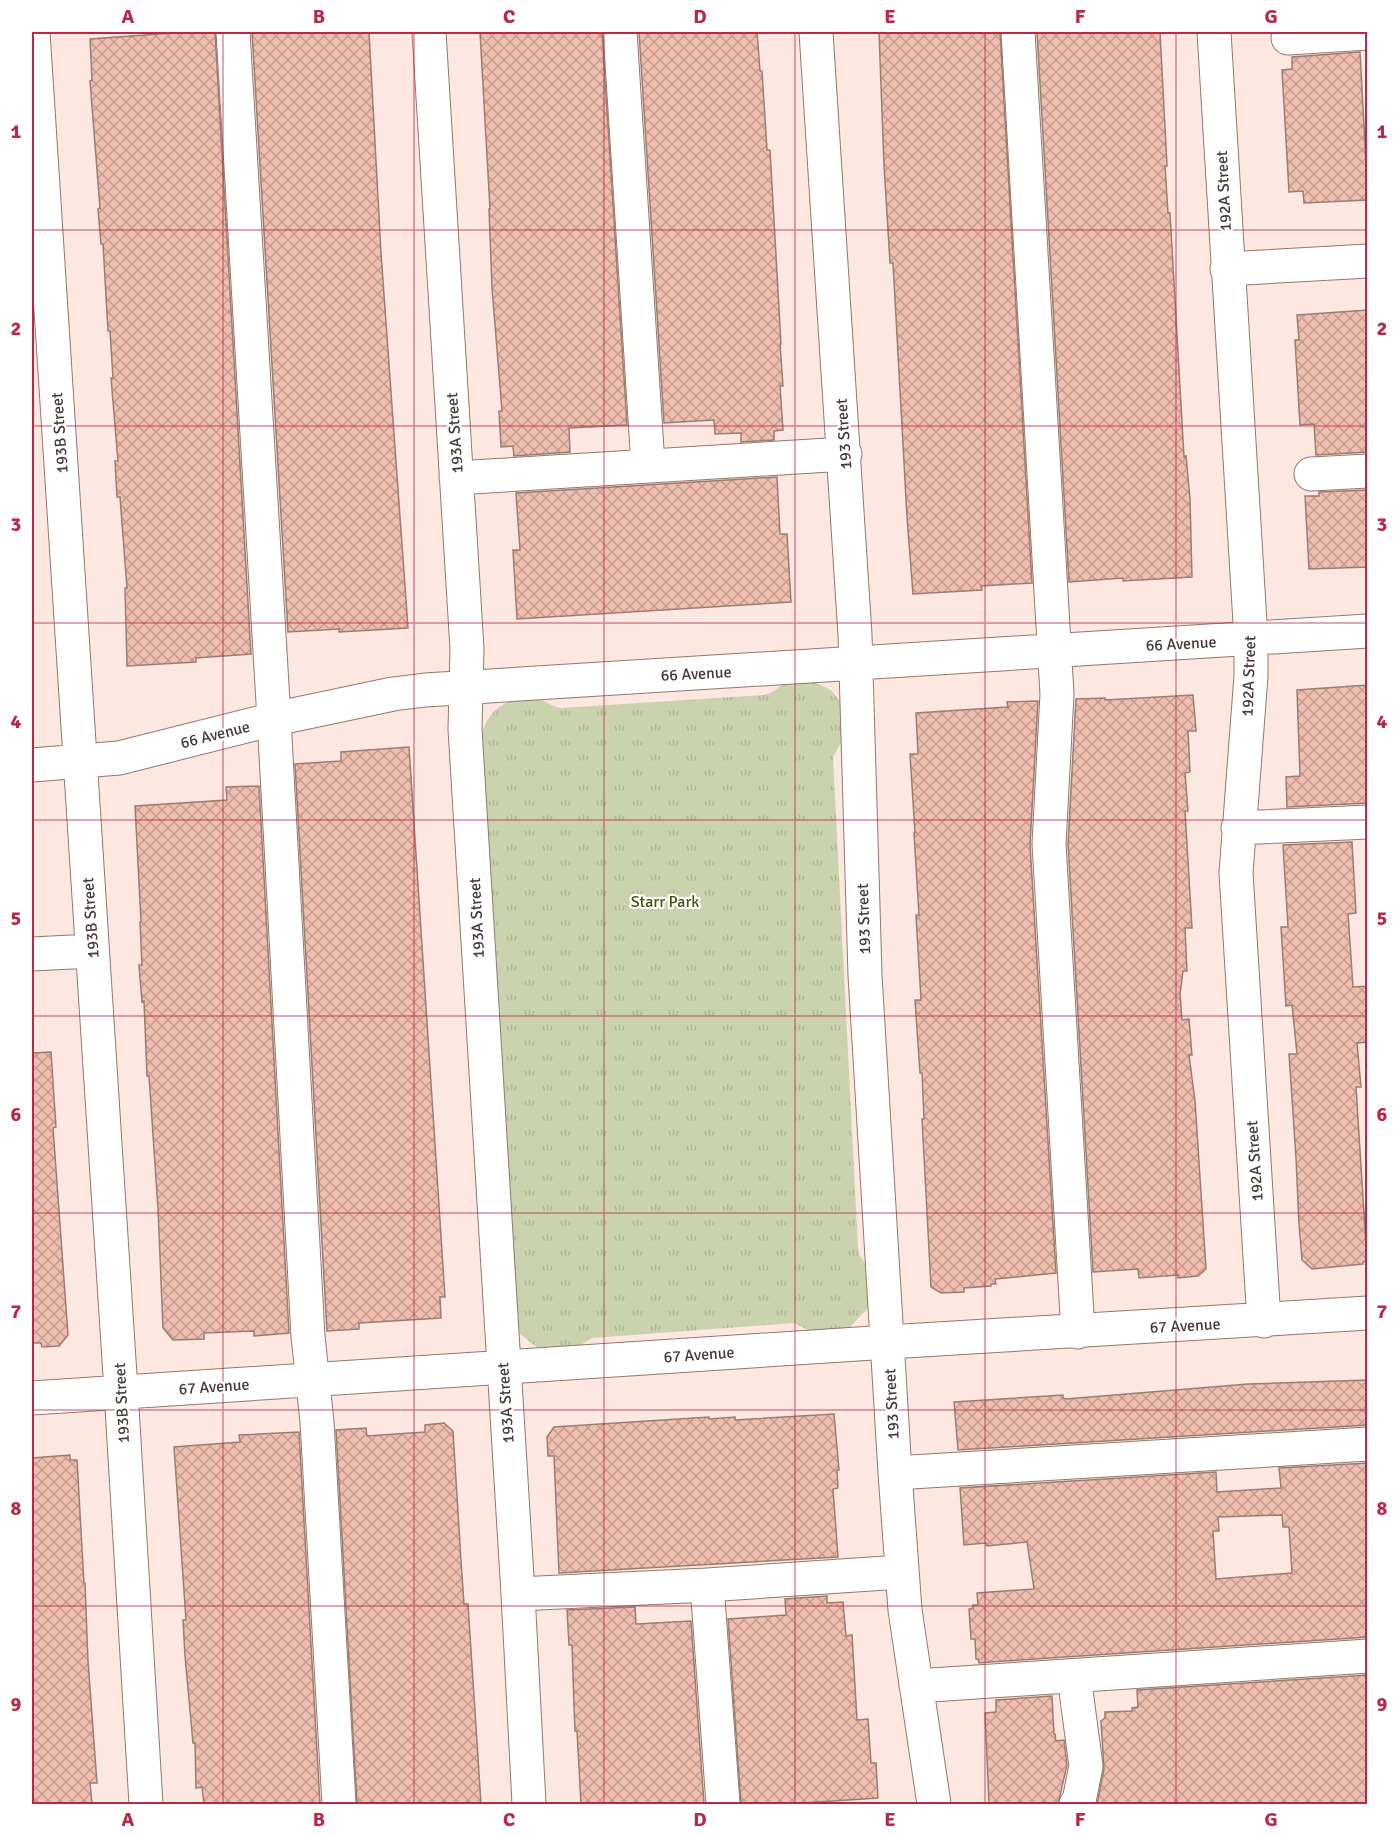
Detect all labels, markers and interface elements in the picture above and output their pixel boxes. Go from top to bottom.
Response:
text: A [122,4,135,29]
text: B [313,4,325,29]
text: C [503,4,515,29]
text: D [693,4,707,29]
text: E [884,4,896,29]
text: F [1075,4,1086,29]
text: G [1264,4,1278,29]
text: 1 [11,119,22,144]
text: 1 [1377,119,1388,144]
street label: 192A Street [1212,150,1236,232]
text: 2 [11,316,21,341]
text: 2 [1377,316,1387,341]
street label: 193A Street [442,391,468,474]
street label: 193B Street [47,392,73,474]
street label: 193 Street [832,397,856,470]
text: 3 [11,512,21,537]
text: 3 [1377,512,1387,537]
street label: 66 Avenue [1145,632,1217,656]
street label: 192A Street [1238,635,1260,717]
street label: 66 Avenue [660,662,732,686]
text: 4 [11,709,22,734]
text: 4 [1377,709,1388,734]
street label: 66 Avenue [178,717,252,753]
street label: 193B Street [78,877,104,959]
street label: 193A Street [465,877,489,959]
street label: 193 Street [853,883,875,955]
park label: Starr Park [631,892,699,912]
text: 5 [11,906,21,931]
text: 5 [1377,906,1387,931]
text: 6 [11,1102,22,1127]
text: 6 [1377,1102,1388,1127]
street label: 192A Street [1242,1119,1268,1202]
text: 7 [11,1299,22,1324]
text: 7 [1377,1299,1388,1324]
street label: 67 Avenue [1149,1314,1221,1338]
street label: 67 Avenue [663,1343,735,1367]
street label: 193A Street [493,1361,519,1444]
street label: 193B Street [110,1362,134,1444]
street label: 193 Street [880,1368,904,1440]
street label: 67 Avenue [178,1375,250,1399]
text: 8 [11,1496,22,1521]
text: 8 [1377,1496,1388,1521]
text: 9 [11,1692,22,1717]
text: 9 [1377,1692,1388,1717]
text: A [122,1807,135,1832]
text: B [313,1807,325,1832]
text: C [503,1807,515,1832]
text: D [693,1807,707,1832]
text: E [884,1807,896,1832]
text: F [1075,1807,1086,1832]
text: G [1264,1807,1278,1832]

